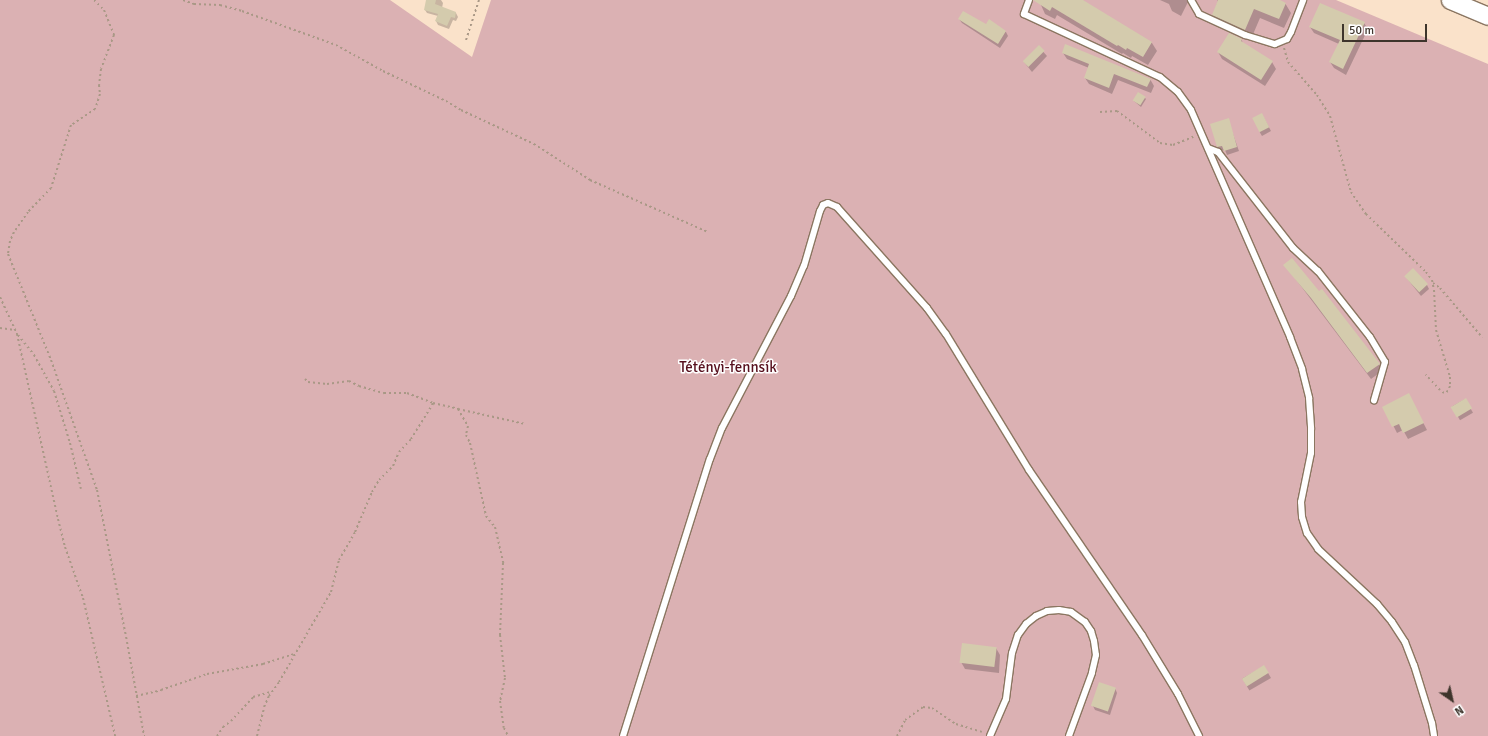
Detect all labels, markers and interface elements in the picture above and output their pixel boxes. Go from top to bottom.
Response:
scale bar [1344,16,1429,42]
text: 50 m [1349,23,1374,38]
park label: Tétényi-fennsík [679,359,777,377]
north arrow [1432,680,1472,720]
text: N [1452,703,1466,718]

